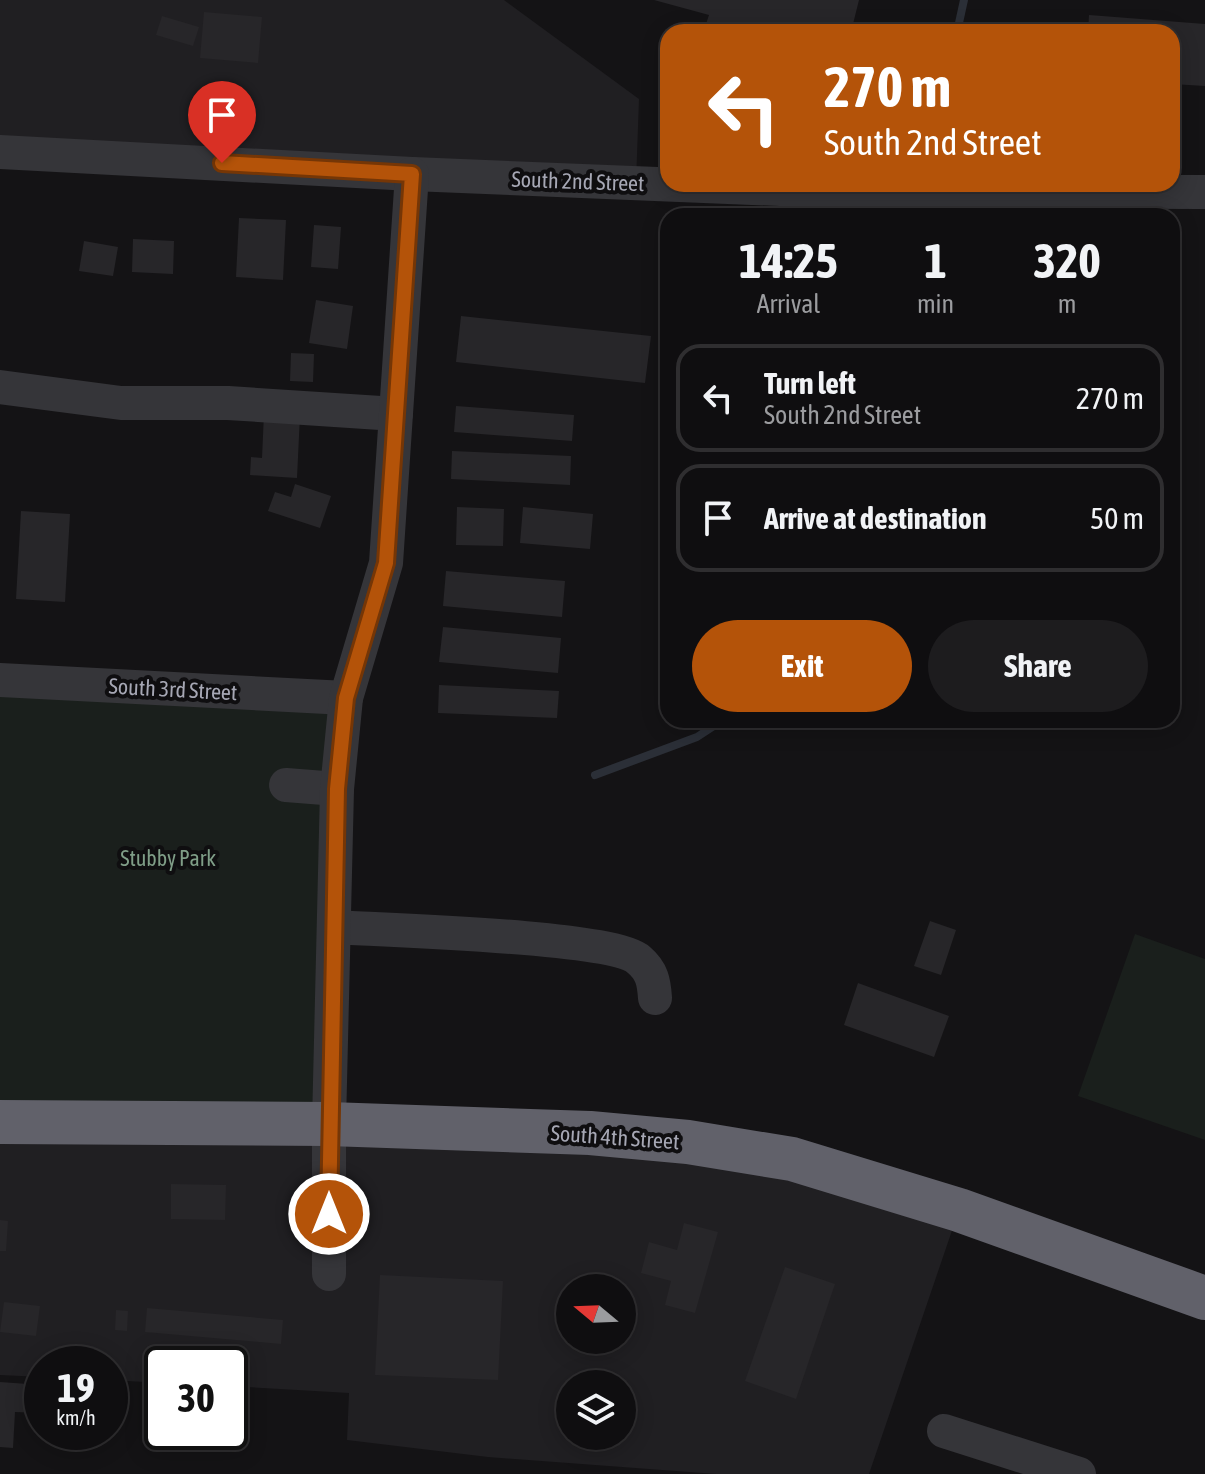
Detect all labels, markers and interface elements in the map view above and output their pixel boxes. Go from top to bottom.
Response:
text: 270 m [824,55,951,119]
icon: left [692,56,796,160]
pin [188,81,256,163]
icon: arrive [200,93,244,137]
text: South 2nd Street [824,121,1042,163]
street label: South 2nd Street [511,166,645,196]
text: 14:25 [739,233,838,288]
text: 1 [924,233,947,288]
text: 320 [1033,233,1101,288]
text: Arrival [757,289,820,319]
text: min [917,289,954,319]
text: m [1058,289,1076,319]
text: Turn left [764,366,856,400]
icon: left [696,376,740,420]
text: 270 m [1076,381,1144,415]
text: South 2nd Street [764,400,921,430]
icon: arrive [696,496,740,540]
text: Arrive at destination [764,501,986,535]
text: 50 m [1090,501,1144,535]
button: Exit [692,620,912,712]
button: Share [928,620,1148,712]
street label: South 3rd Street [108,673,238,705]
park label: Stubby Park [120,845,216,871]
street label: South 4th Street [550,1120,680,1154]
position arrow [287,1172,371,1256]
north arrow [556,1274,636,1354]
map controls [556,1274,636,1450]
speed limit sign: 30 [144,1346,248,1450]
text: 19 [57,1365,95,1410]
button: layers [556,1370,636,1450]
text: km/h [56,1406,96,1429]

